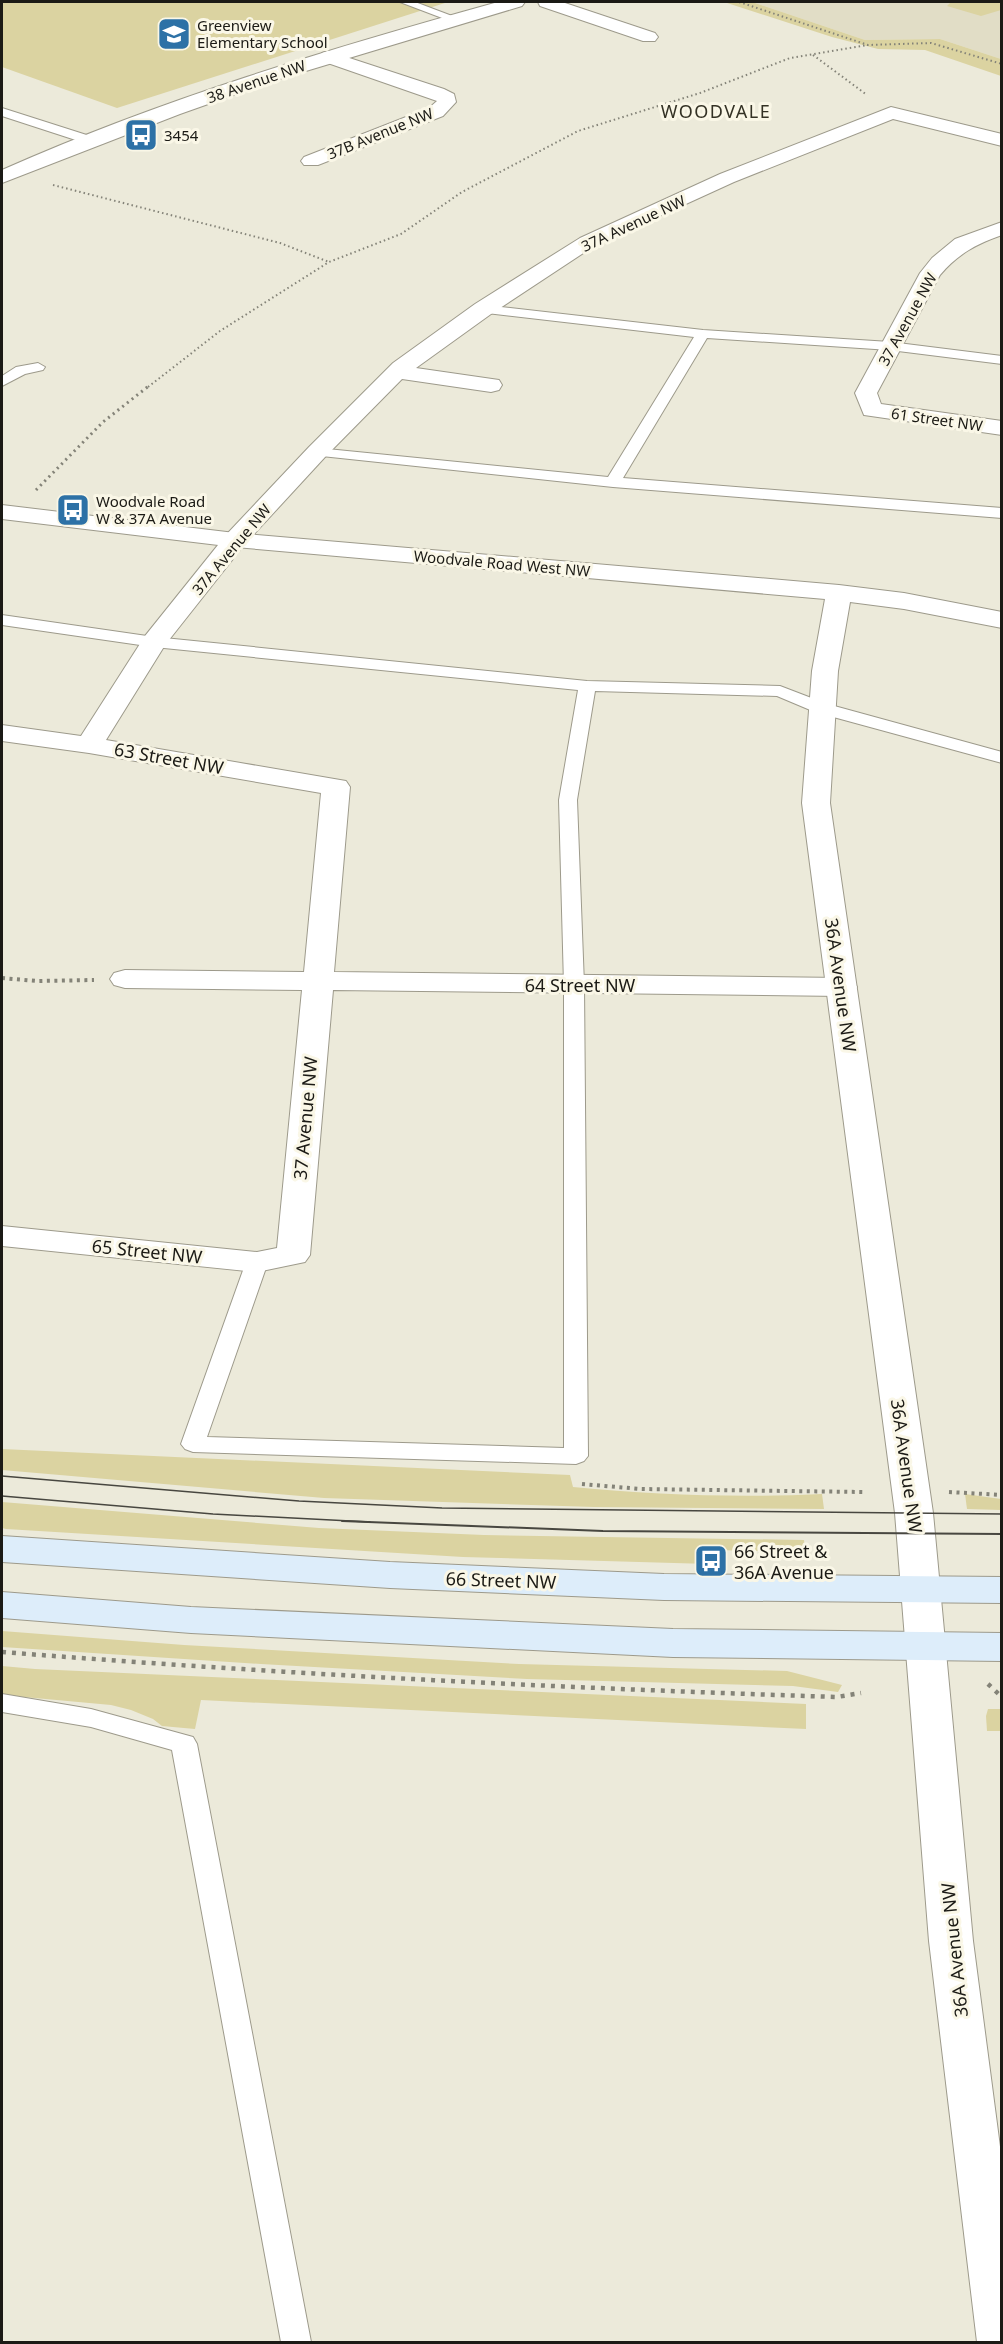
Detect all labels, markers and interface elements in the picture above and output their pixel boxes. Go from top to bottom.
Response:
place label: Greenview Elementary School [197,15,328,52]
school or university icon: Greenview Elementary School [156,16,192,52]
street label: 38 Avenue NW [204,55,308,107]
district label: WOODVALE [661,99,771,123]
street label: 37B Avenue NW [324,103,436,163]
bus stop icon: 3454 [123,117,159,153]
place label: 3454 [164,125,199,145]
street label: 37A Avenue NW [578,190,688,256]
street label: 37 Avenue NW [873,269,941,369]
street label: 61 Street NW [890,403,984,435]
place label: Woodvale Road W & 37A Avenue [96,491,212,528]
bus stop icon: Woodvale Road W & 37A Avenue [55,492,91,528]
street label: 37A Avenue NW [187,499,275,599]
street label: Woodvale Road West NW [413,545,591,581]
street label: 63 Street NW [112,737,226,779]
street label: 36A Avenue NW [820,916,862,1054]
street label: 64 Street NW [525,973,636,997]
street label: 37 Avenue NW [288,1055,322,1181]
street label: 65 Street NW [91,1233,204,1269]
street label: 36A Avenue NW [886,1397,928,1535]
place label: 66 Street & 36A Avenue [734,1539,834,1584]
bus stop icon: 66 Street & 36A Avenue [693,1543,729,1579]
street label: 66 Street NW [445,1566,557,1594]
street label: 36A Avenue NW [935,1881,973,2018]

